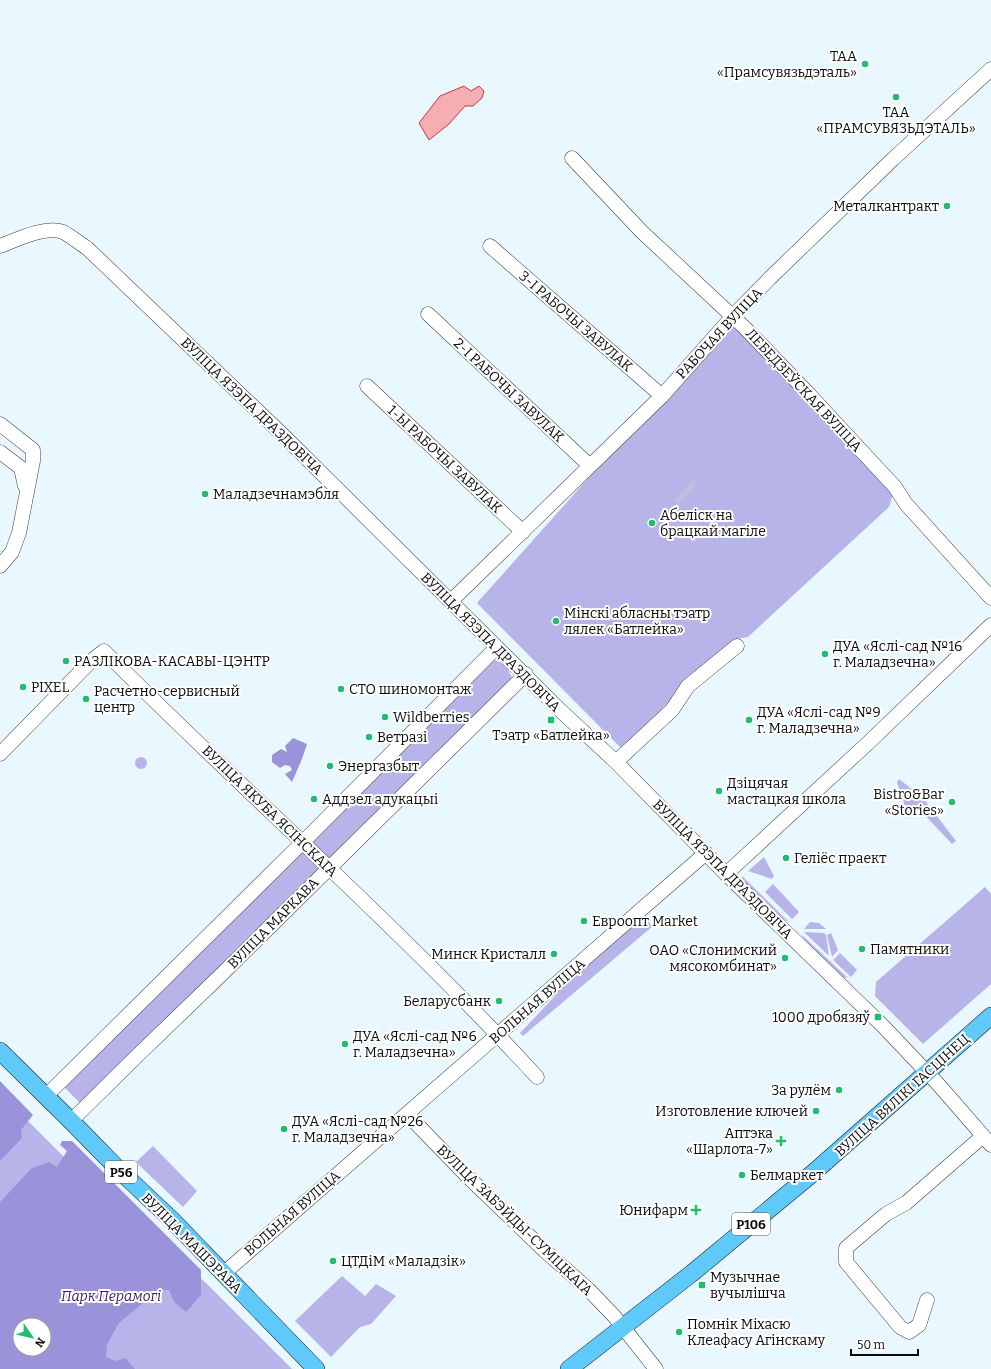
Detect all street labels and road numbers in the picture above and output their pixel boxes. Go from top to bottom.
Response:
street label: 3-І РАБОЧЫ ЗАВУЛАК [515,267,636,375]
street label: РАБОЧАЯ ВУЛІЦА [673,284,766,382]
street label: ЛЕБЕДЗЕЎСКАЯ ВУЛІЦА [742,325,866,456]
street label: ВУЛІЦА ЯЗЭПА ДРАЗДОВІЧА [177,334,326,479]
street label: 2-І РАБОЧЫ ЗАВУЛАК [450,335,567,446]
street label: 1-Ы РАБОЧЫ ЗАВУЛАК [384,402,506,517]
street label: ВУЛІЦА ЯЗЭПА ДРАЗДОВІЧА [417,569,564,716]
street label: ВУЛІЦА ЯКУБА ЯСІНСКАГА [199,742,341,881]
street label: ВУЛІЦА ЯЗЭПА ДРАЗДОВІЧА [649,796,796,943]
street label: ВУЛІЦА МАРКАВА [224,874,322,972]
street label: ВОЛЬНАЯ ВУЛІЦА [486,955,589,1048]
street label: ВУЛІЦА ВЯЛІКІ ГАСЦІНЕЦ [832,1030,973,1160]
street label: ВУЛІЦА ЗАБЭЙДЫ-СУМІЦКАГА [433,1141,597,1299]
road number: Р56 [105,1161,137,1183]
street label: ВОЛЬНАЯ ВУЛІЦА [241,1167,344,1260]
street label: ВУЛІЦА МАШЭРАВА [138,1190,245,1297]
road number: Р106 [732,1213,770,1235]

